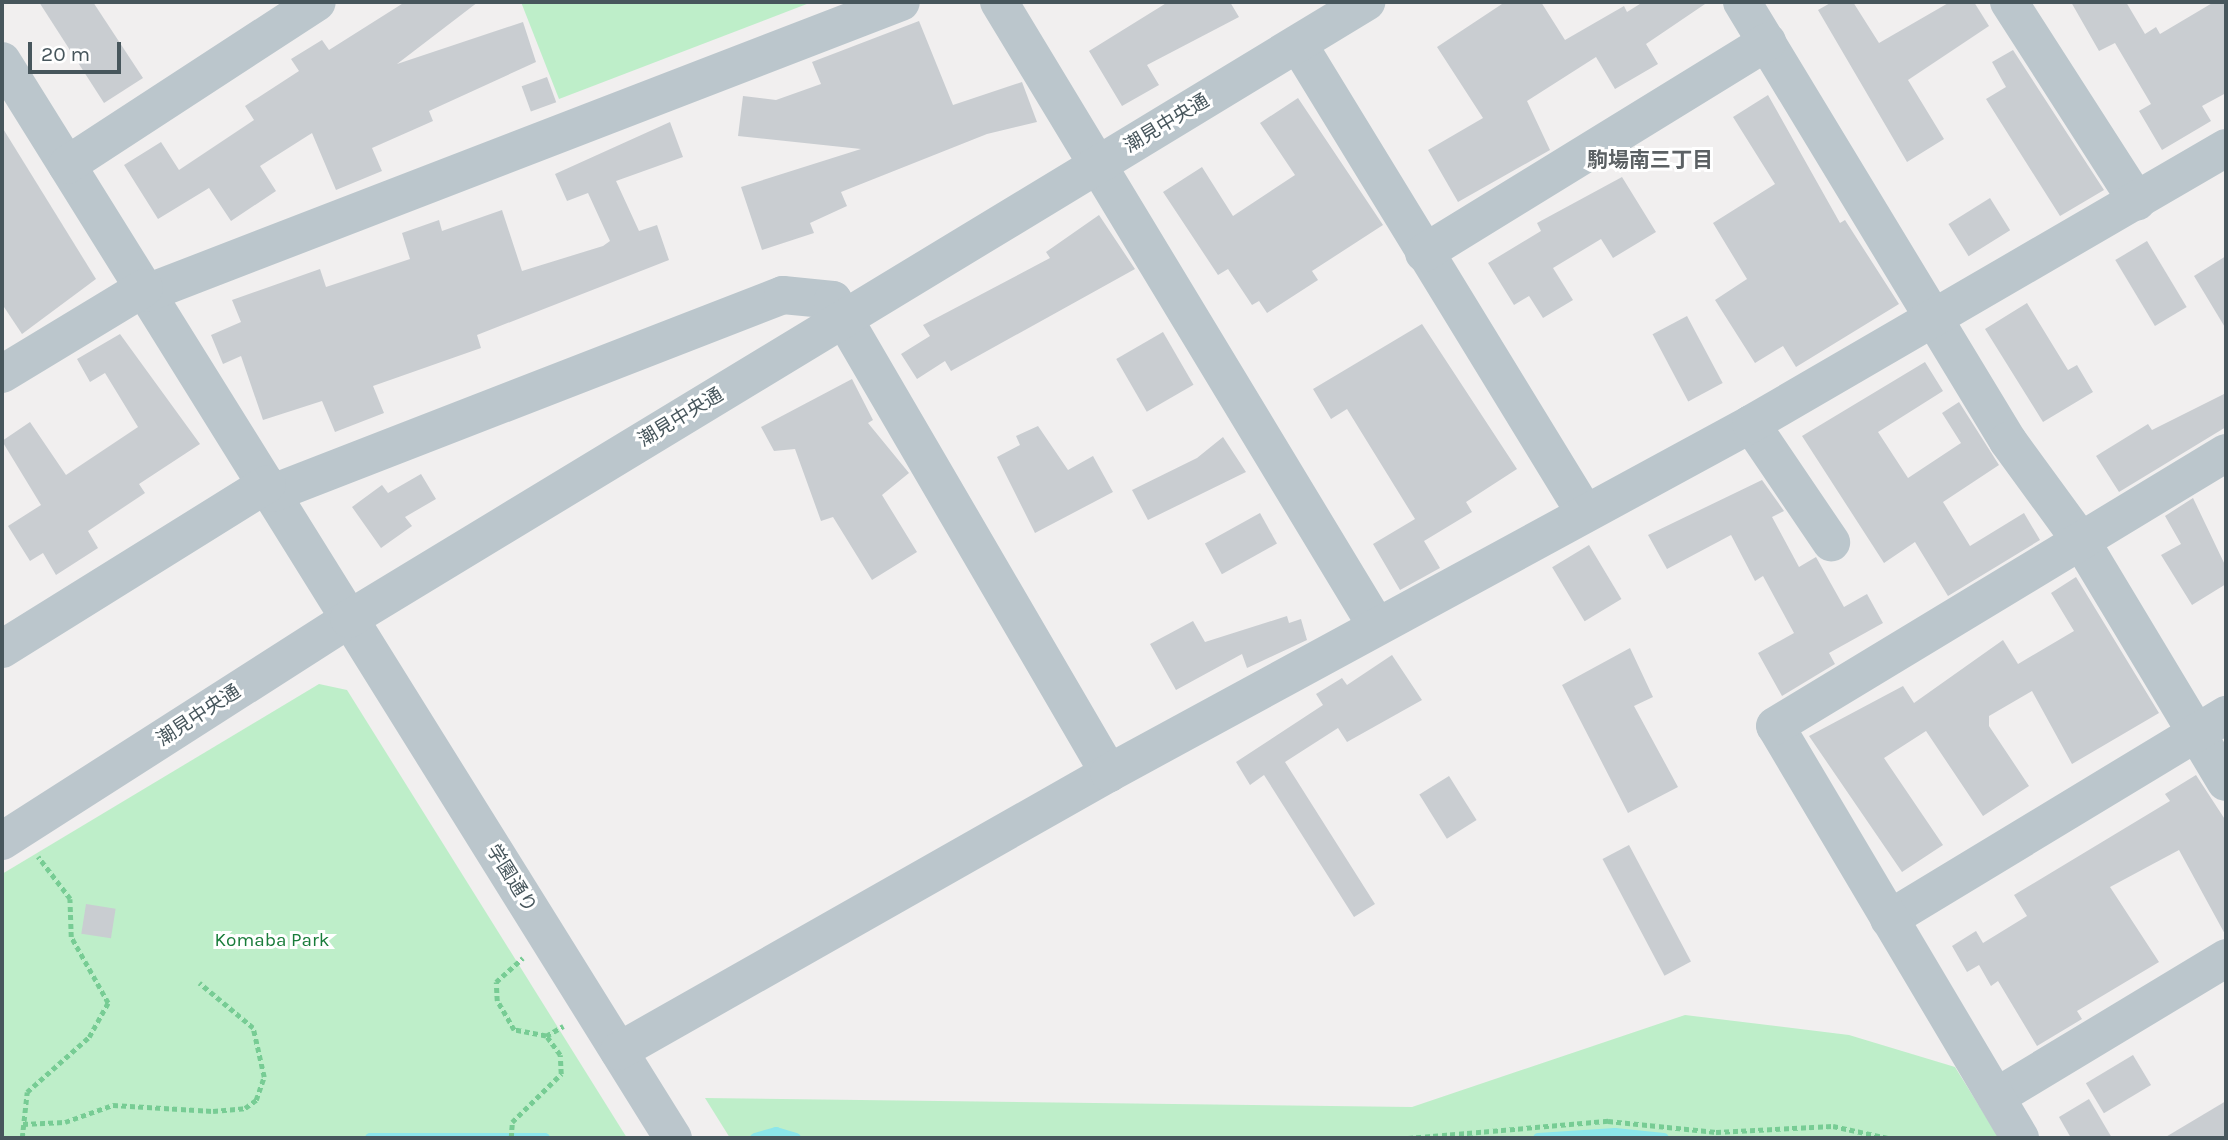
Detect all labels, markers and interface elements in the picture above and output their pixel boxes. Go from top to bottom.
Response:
scale bar [32,28,124,72]
text: 20 m [41,42,90,66]
street label: 潮見中央通 [1120,90,1214,158]
district label: 駒場南三丁目 [1587,147,1713,173]
street label: 潮見中央通 [634,384,728,452]
street label: 潮見中央通 [153,681,245,751]
street label: 学園通り [481,841,541,917]
park label: Komaba Park [215,930,329,952]

